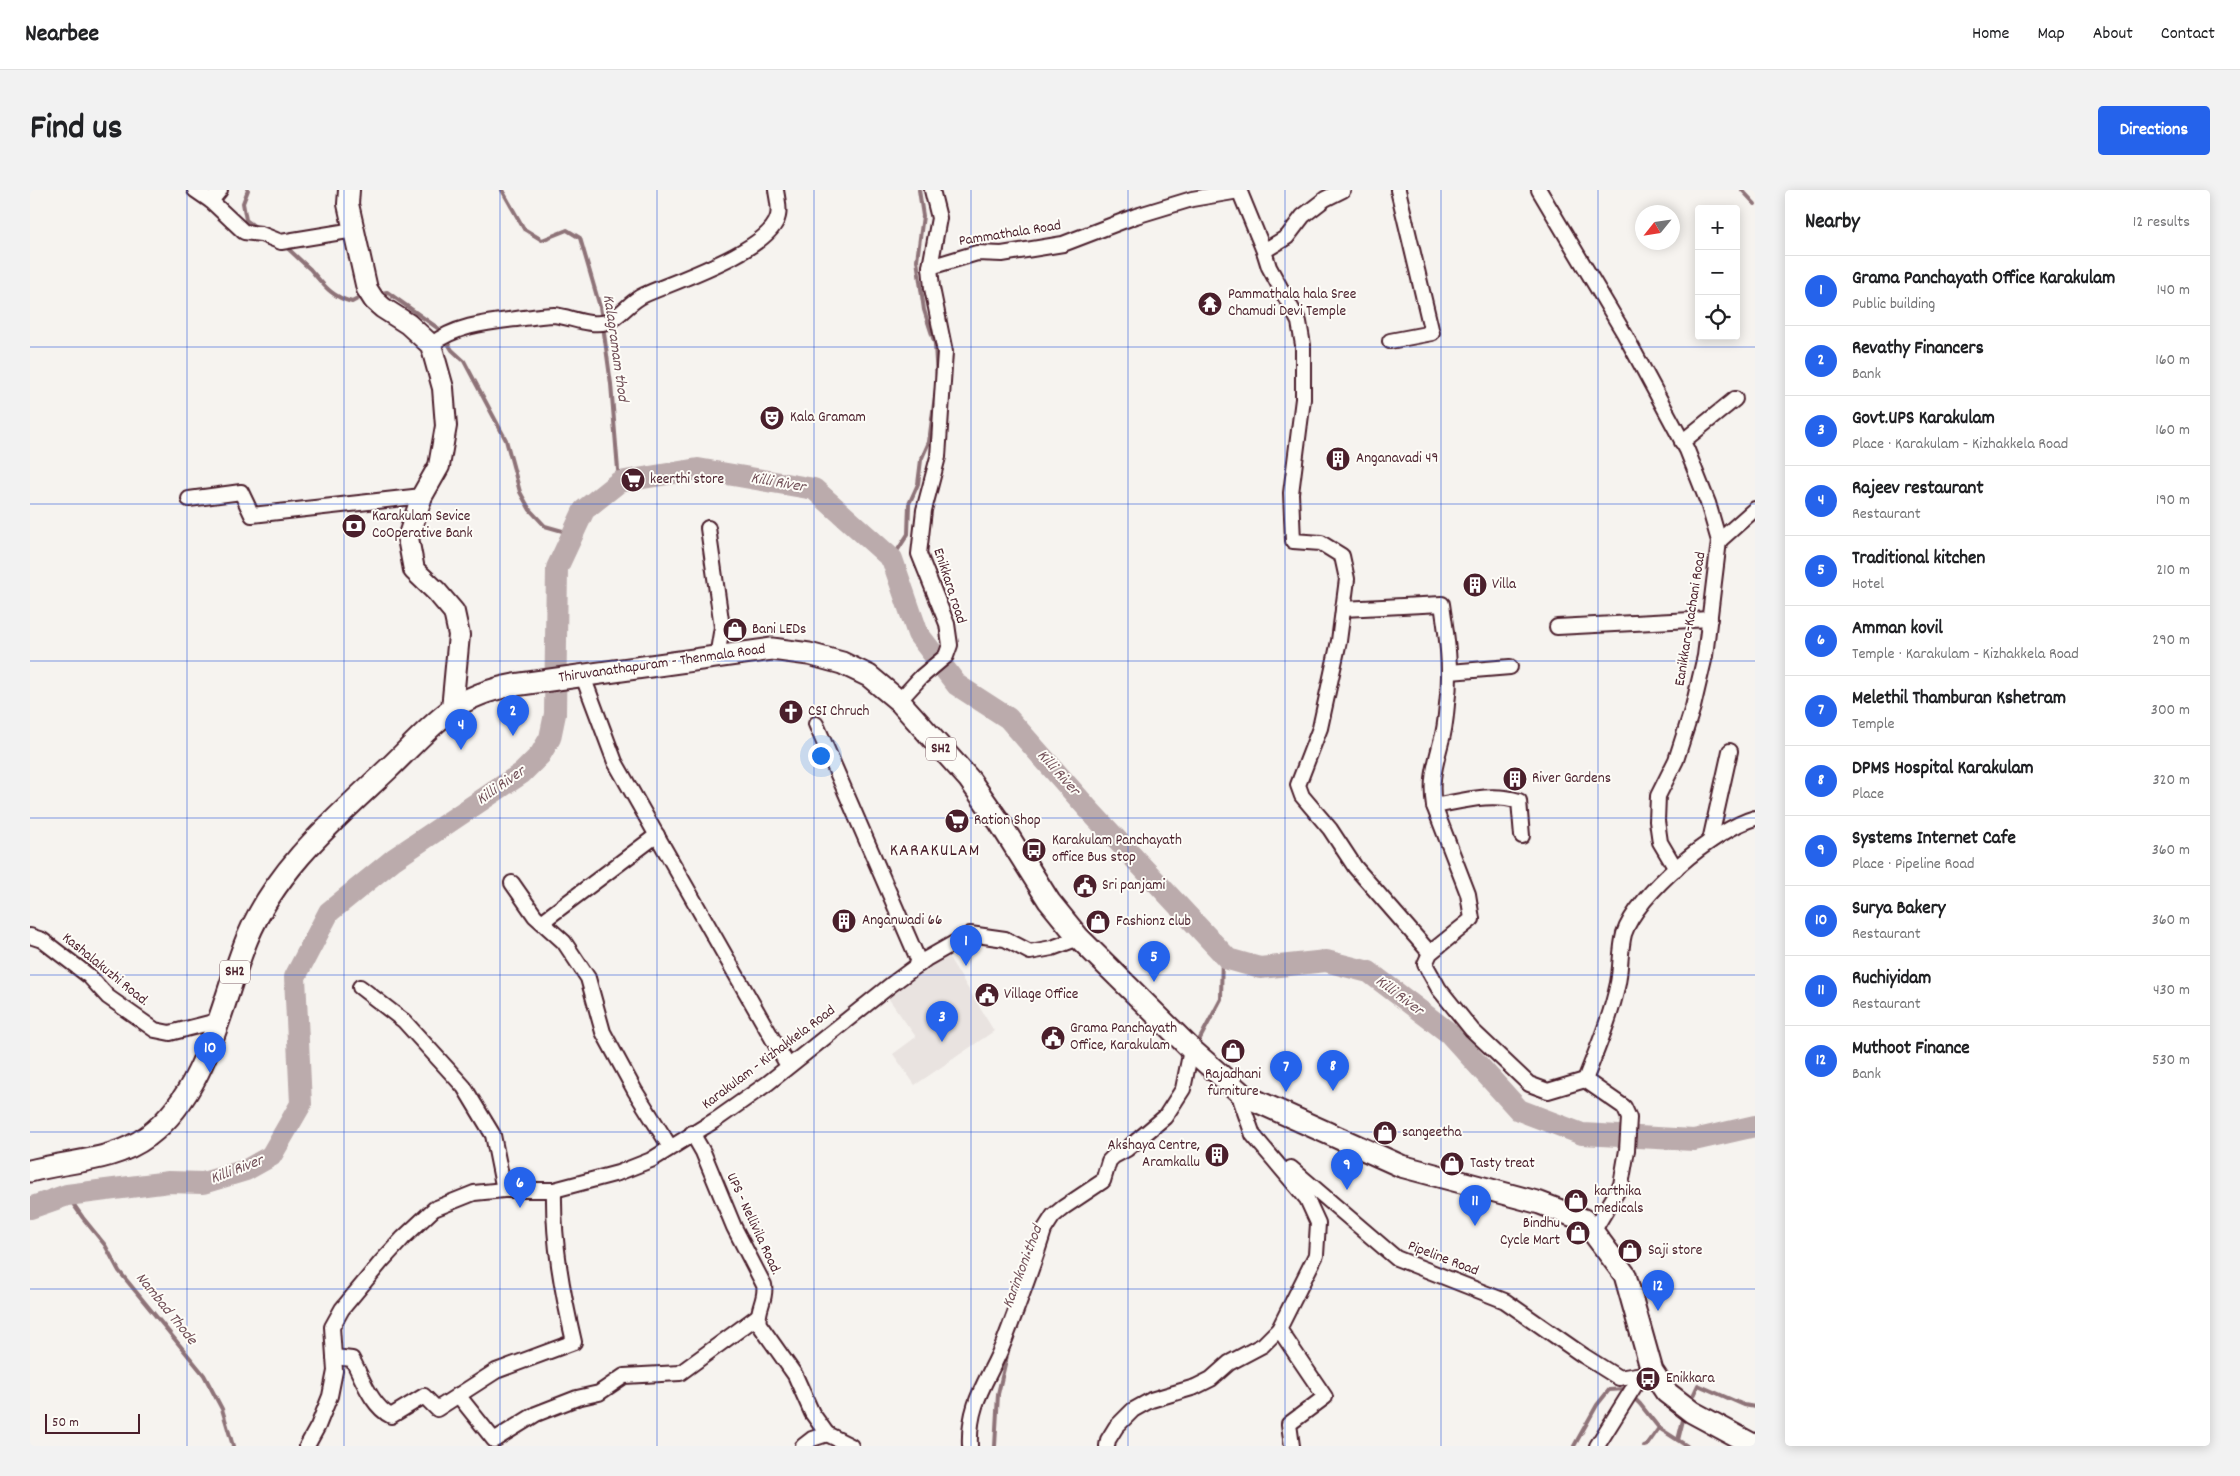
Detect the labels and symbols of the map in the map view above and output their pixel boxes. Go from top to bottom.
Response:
north arrow [1635,205,1680,250]
street label: Pammathala Road [957,215,1063,253]
place label: Pammathala hala Sree Chamudi Devi Temple [1228,284,1357,323]
temple icon: Pammathala hala Sree Chamudi Devi Temple [1197,291,1223,317]
water label: Kalagramam thod [596,293,634,405]
theatre icon: Kala Gramam [759,405,785,431]
place label: Kala Gramam [790,407,866,429]
building icon: Anganavadi 49 [1325,446,1351,472]
place label: Anganavadi 49 [1356,448,1438,470]
supermarket icon: keerthi store [620,467,646,493]
water label: Killi River [749,467,809,499]
place label: keerthi store [650,469,725,491]
place label: Karakulam Sevice CoOperative Bank [372,506,473,545]
bank icon: Karakulam Sevice CoOperative Bank [341,513,367,539]
street label: Enikkara road [926,545,972,627]
street label: Eanikkara-Kachani Road [1670,550,1712,688]
building icon: Villa [1462,572,1488,598]
place label: Villa [1492,574,1517,596]
shop icon: Bani LEDs [722,617,748,643]
place label: Bani LEDs [752,619,806,641]
street label: Thiruvanathapuram - Thenmala Road [557,639,767,689]
pin: 2 [497,695,529,736]
church icon: CSI Chruch [778,699,804,725]
place label: CSI Chruch [808,701,869,723]
pin: 4 [445,709,477,750]
road number: SH2 [926,738,956,760]
your location [808,743,834,769]
water label: Killi River [1031,745,1086,803]
water label: Killi River [472,760,532,811]
building icon: River Gardens [1502,766,1528,792]
place label: River Gardens [1532,768,1611,790]
supermarket icon: Ration Shop [944,808,970,834]
place label: Ration Shop [974,810,1041,832]
place label: Karakulam Panchayath office Bus stop [1052,830,1182,869]
bus stop icon: Karakulam Panchayath office Bus stop [1021,837,1047,863]
district label: KARAKULAM [890,839,980,864]
public building icon: Sri panjami [1072,873,1098,899]
place label: Sri panjami [1102,875,1166,897]
building icon: Anganwadi 66 [831,908,857,934]
shop icon: Fashionz club [1085,909,1111,935]
place label: Anganwadi 66 [862,910,942,932]
place label: Fashionz club [1116,911,1191,933]
pin: 1 [950,925,982,966]
street label: Kashalakuzhi Road. [57,928,153,1012]
pin: 5 [1138,941,1170,982]
road number: SH2 [220,960,250,984]
water label: Killi River [1370,970,1429,1023]
public building icon: Village Office [974,982,1000,1008]
place label: Village Office [1004,984,1079,1006]
street label: Karakulam - Kizhakkela Road [698,1000,840,1116]
pin: 3 [926,1001,958,1042]
place label: Grama Panchayath Office, Karakulam [1070,1018,1177,1057]
public building icon: Grama Panchayath Office, Karakulam [1040,1025,1066,1051]
pin: 10 [194,1032,226,1073]
shop icon: Rajadhani furniture [1220,1038,1246,1064]
pin: 8 [1317,1050,1349,1091]
pin: 7 [1270,1051,1302,1092]
place label: Rajadhani furniture [1205,1064,1261,1103]
shop icon: sangeetha [1372,1120,1398,1146]
place label: sangeetha [1402,1122,1462,1144]
place label: Akshaya Centre, Aramkallu [1107,1135,1200,1174]
building icon: Akshaya Centre, Aramkallu [1204,1142,1230,1168]
water label: Killi River [207,1149,269,1191]
pin: 9 [1331,1149,1363,1190]
shop icon: Tasty treat [1439,1151,1465,1177]
place label: Tasty treat [1470,1153,1535,1175]
pin: 6 [504,1167,536,1208]
street label: UPS - Nellivila Road. [720,1169,786,1279]
place label: karthika medicals [1594,1181,1644,1220]
pin: 11 [1459,1185,1491,1226]
shop icon: karthika medicals [1563,1188,1589,1214]
place label: Bindhu Cycle Mart [1500,1213,1560,1252]
water label: Karinkoni thod [997,1220,1050,1312]
shop icon: Bindhu Cycle Mart [1565,1220,1591,1246]
street label: Pipeline Road [1404,1235,1482,1283]
shop icon: Saji store [1617,1238,1643,1264]
place label: Saji store [1648,1240,1703,1262]
water label: Nambad Thode [130,1268,203,1351]
pin: 12 [1642,1270,1674,1311]
bus stop icon: Enikkara [1635,1366,1661,1392]
place label: Enikkara [1666,1368,1715,1390]
scale bar [45,1411,140,1434]

